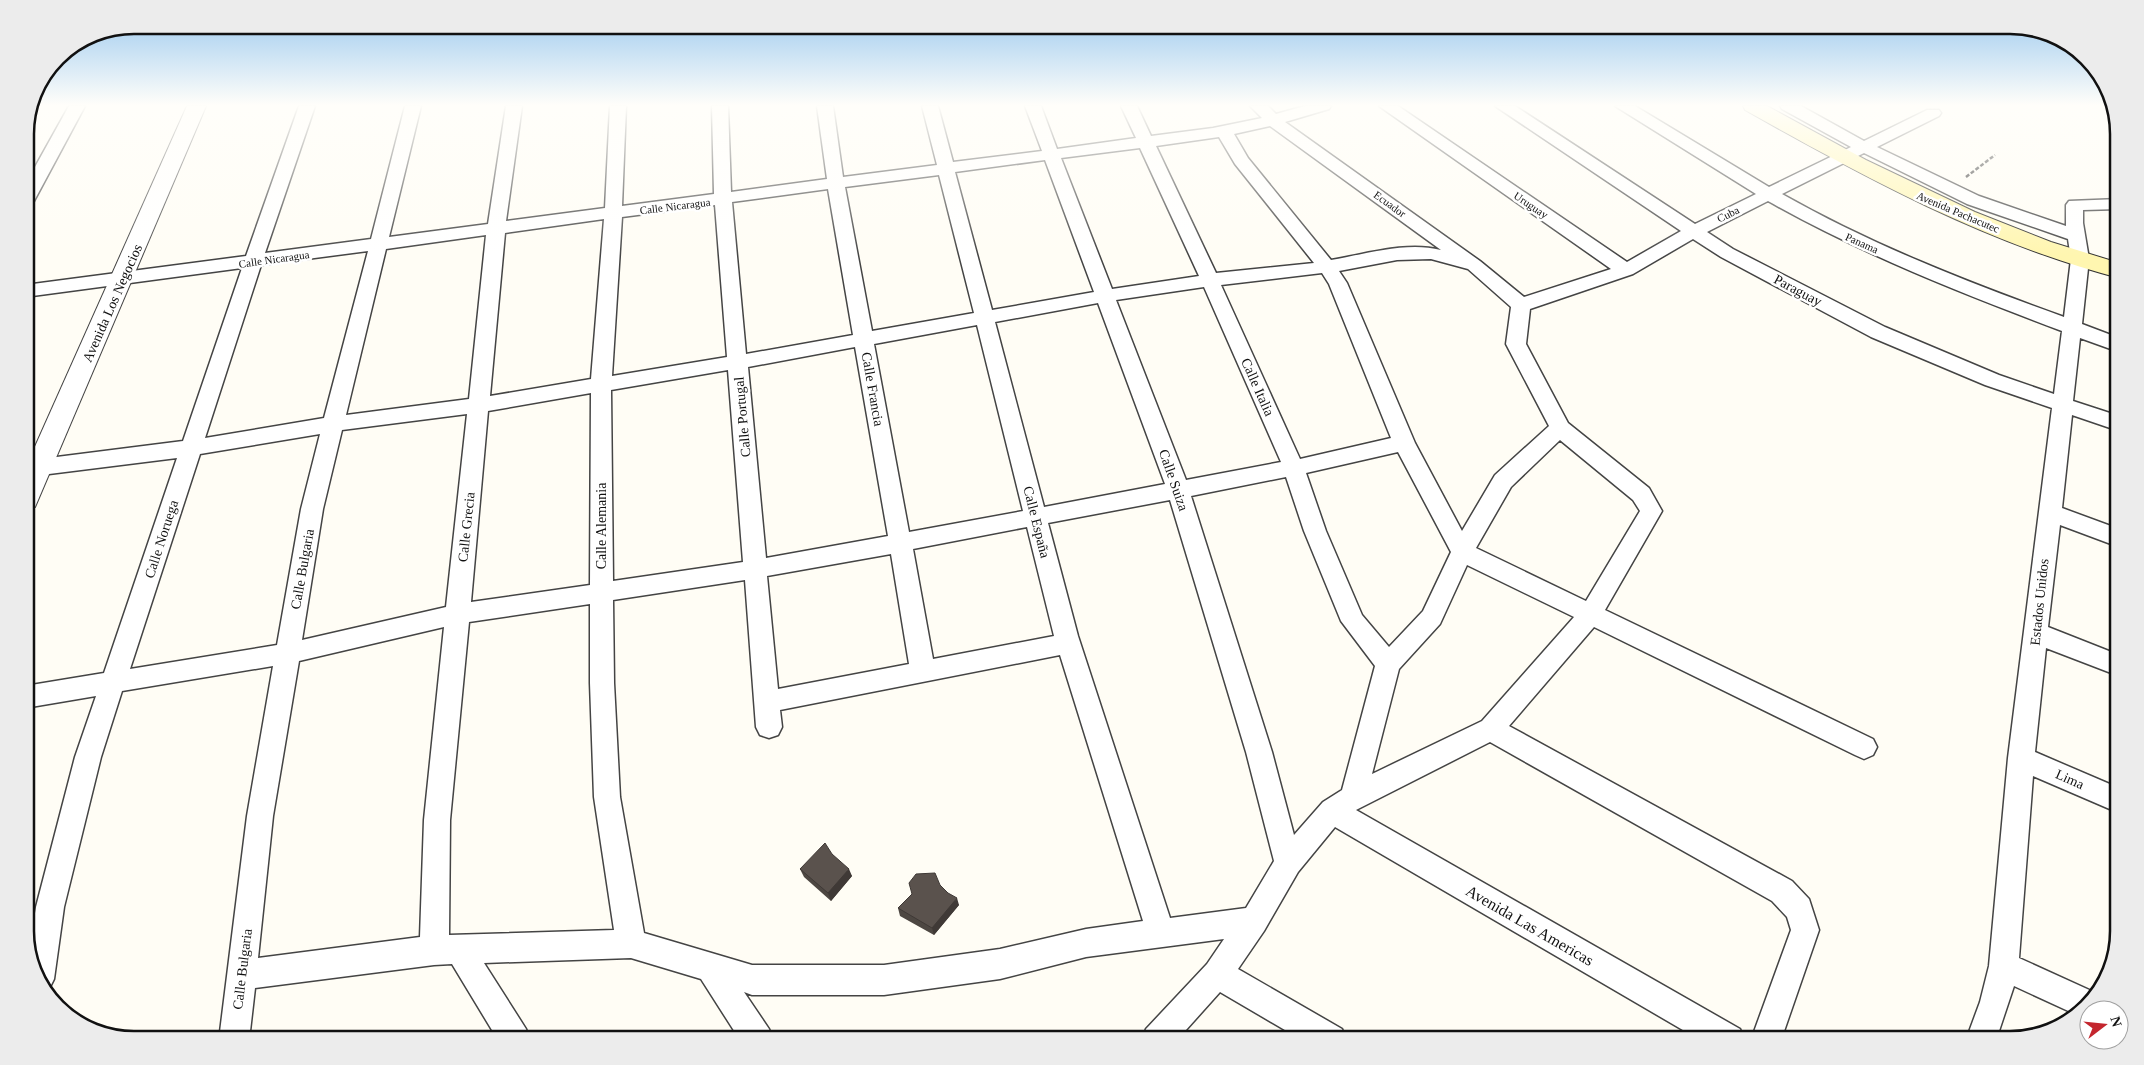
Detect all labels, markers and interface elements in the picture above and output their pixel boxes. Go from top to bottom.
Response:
street label: Ecuador [1372,188,1409,220]
street label: Uruguay [1512,189,1551,221]
street label: Avenida Pachacutec [1915,189,2001,235]
street label: Calle Nicaragua [639,196,711,216]
street label: Cuba [1715,203,1741,224]
street label: Panama [1844,230,1880,256]
street label: Avenida Los Negocios [80,242,145,364]
street label: Calle Nicaragua [238,248,310,270]
street label: Paraguay [1771,272,1824,309]
street label: Calle Francia [859,351,887,428]
street label: Calle Italia [1238,356,1277,419]
street label: Calle Portugal [732,376,753,458]
street label: Calle Suiza [1156,447,1191,514]
street label: Calle Alemania [594,482,609,569]
street label: Calle España [1020,485,1053,560]
street label: Calle Grecia [455,491,478,563]
street label: Calle Noruega [142,497,181,580]
street label: Calle Bulgaria [288,527,317,610]
street label: Estados Unidos [2027,558,2052,646]
street label: Lima [2053,767,2087,793]
street label: Avenida Las Americas [1463,882,1597,969]
street label: Calle Bulgaria [230,927,255,1010]
north arrow [2079,1000,2129,1050]
text: N [2107,1015,2125,1028]

